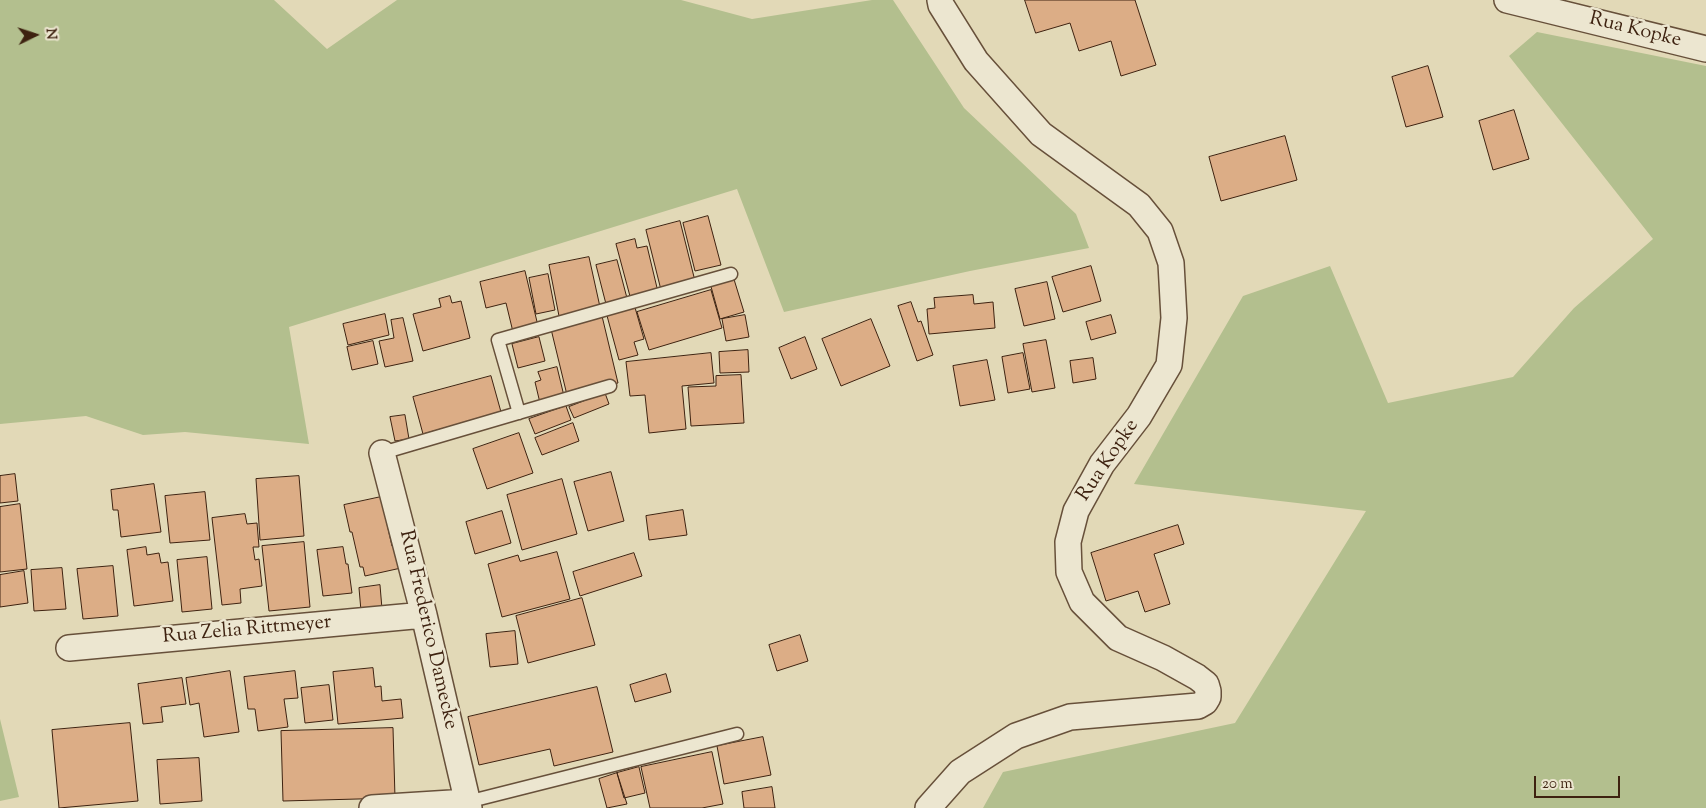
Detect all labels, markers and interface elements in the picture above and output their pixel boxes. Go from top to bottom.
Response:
street label: Rua Kopke [1587,8,1683,54]
north arrow [10,10,60,60]
text: N [40,28,60,40]
street label: Rua Kopke [1073,415,1145,507]
street label: Rua Frederico Damecke [392,528,462,732]
street label: Rua Zelia Rittmeyer [162,612,332,650]
scale bar [1536,766,1622,798]
text: 20 m [1542,774,1573,795]

